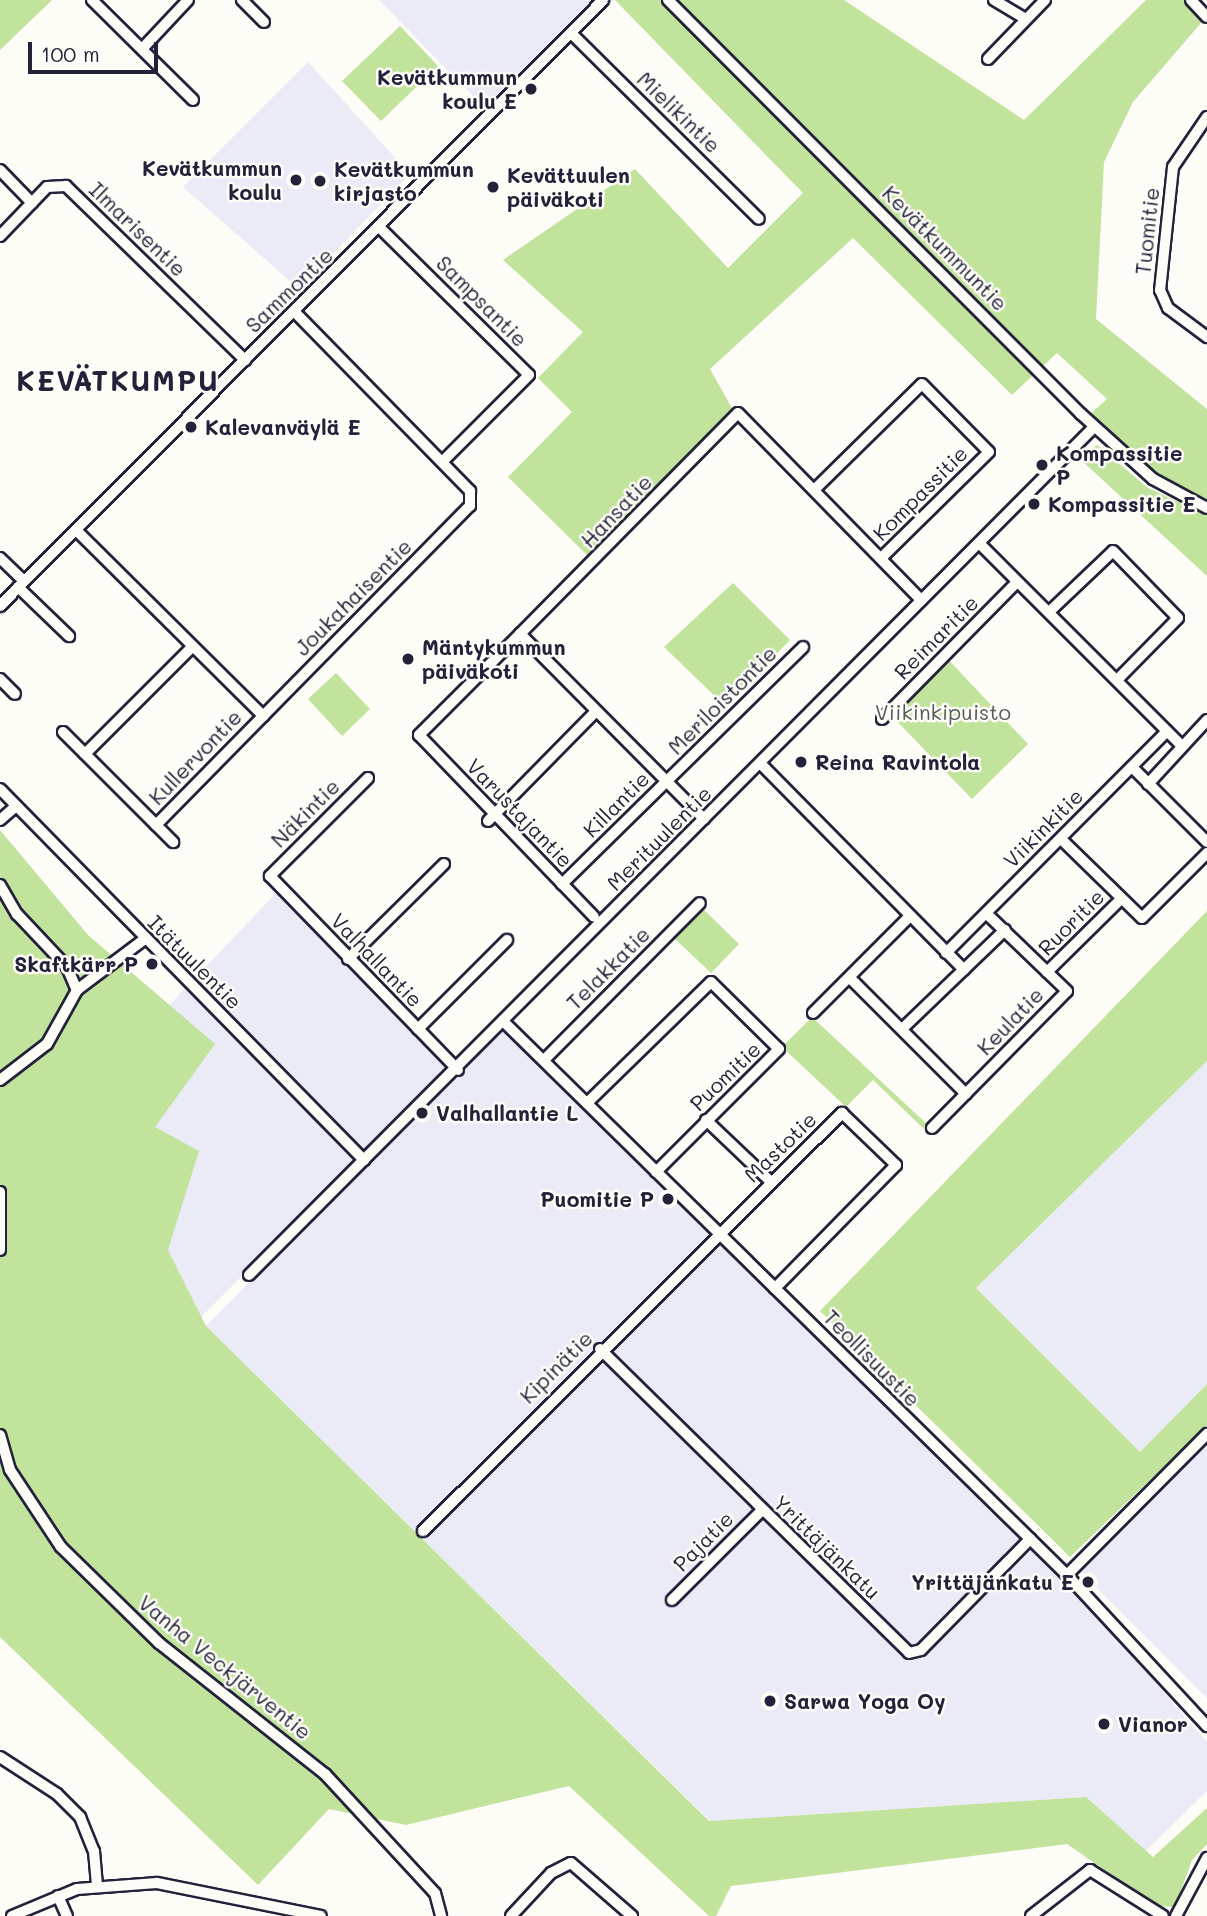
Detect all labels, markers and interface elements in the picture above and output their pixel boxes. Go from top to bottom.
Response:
scale bar [32,28,161,72]
text: 100 m [41,40,100,67]
place label: Kevätkummun koulu E [377,64,517,114]
street label: Mielikintie [632,66,726,158]
marker: Kevätkummun koulu E [523,81,539,97]
place label: Kevätkummun koulu [142,155,282,205]
place label: Kevätkummun kirjasto [334,156,474,206]
place label: Kevättuulen päiväkoti [507,162,630,212]
marker: Kevätkummun koulu [288,172,304,188]
marker: Kevätkummun kirjasto [312,173,328,189]
street label: Ilmarisentie [84,177,192,281]
marker: Kevättuulen päiväkoti [485,179,501,195]
street label: Kevätkummuntie [877,180,1013,316]
street label: Tuomitie [1130,186,1164,276]
street label: Sammontie [240,242,338,338]
street label: Sampsantie [431,250,533,352]
district label: KEVÄTKUMPU [17,363,219,397]
place label: Kalevanväylä E [205,414,361,440]
marker: Kalevanväylä E [183,419,199,435]
street label: Kompassitie [867,440,973,546]
place label: Kompassitie P [1056,440,1183,490]
marker: Kompassitie P [1034,457,1050,473]
street label: Hansatie [575,469,657,553]
place label: Kompassitie E [1048,491,1196,517]
marker: Kompassitie E [1026,496,1042,512]
street label: Joukahaisentie [289,533,417,661]
street label: Reimaritie [889,590,983,684]
place label: Mäntykummun päiväkoti [422,634,565,684]
street label: Meriloistontie [663,641,781,759]
marker: Mäntykummun päiväkoti [400,651,416,667]
park label: Viikinkipuisto [875,699,1011,725]
street label: Kullervontie [144,704,246,810]
place label: Reina Ravintola [815,749,980,775]
street label: Varustajantie [462,753,578,873]
marker: Reina Ravintola [793,754,809,770]
street label: Killantie [578,766,654,842]
street label: Näkintie [266,774,344,852]
street label: Merituulentie [601,780,717,896]
street label: Viikinkitie [998,783,1088,873]
street label: Ruoritie [1033,884,1109,960]
street label: Valhallantie [326,908,428,1012]
street label: Itätuulentie [143,910,247,1014]
street label: Telakkatie [561,921,655,1015]
place label: Skaftkärr P [14,951,138,977]
marker: Skaftkärr P [144,956,160,972]
street label: Keulatie [972,982,1048,1060]
street label: Puomitie [684,1036,766,1116]
place label: Valhallantie L [436,1100,579,1126]
marker: Valhallantie L [414,1105,430,1121]
street label: Mastotie [739,1107,821,1187]
place label: Puomitie P [540,1186,654,1212]
marker: Puomitie P [660,1191,676,1207]
street label: Teollisuustie [818,1304,926,1412]
street label: Kipinätie [515,1326,597,1408]
street label: Yrittäjänkatu [768,1490,886,1604]
street label: Pajatie [668,1506,738,1576]
place label: Yrittäjänkatu E [911,1569,1074,1595]
marker: Yrittäjänkatu E [1080,1574,1096,1590]
street label: Vanha Veckjärventie [134,1590,316,1744]
place label: Sarwa Yoga Oy [784,1688,946,1714]
marker: Sarwa Yoga Oy [762,1693,778,1709]
place label: Vianor [1118,1711,1188,1737]
marker: Vianor [1096,1716,1112,1732]

